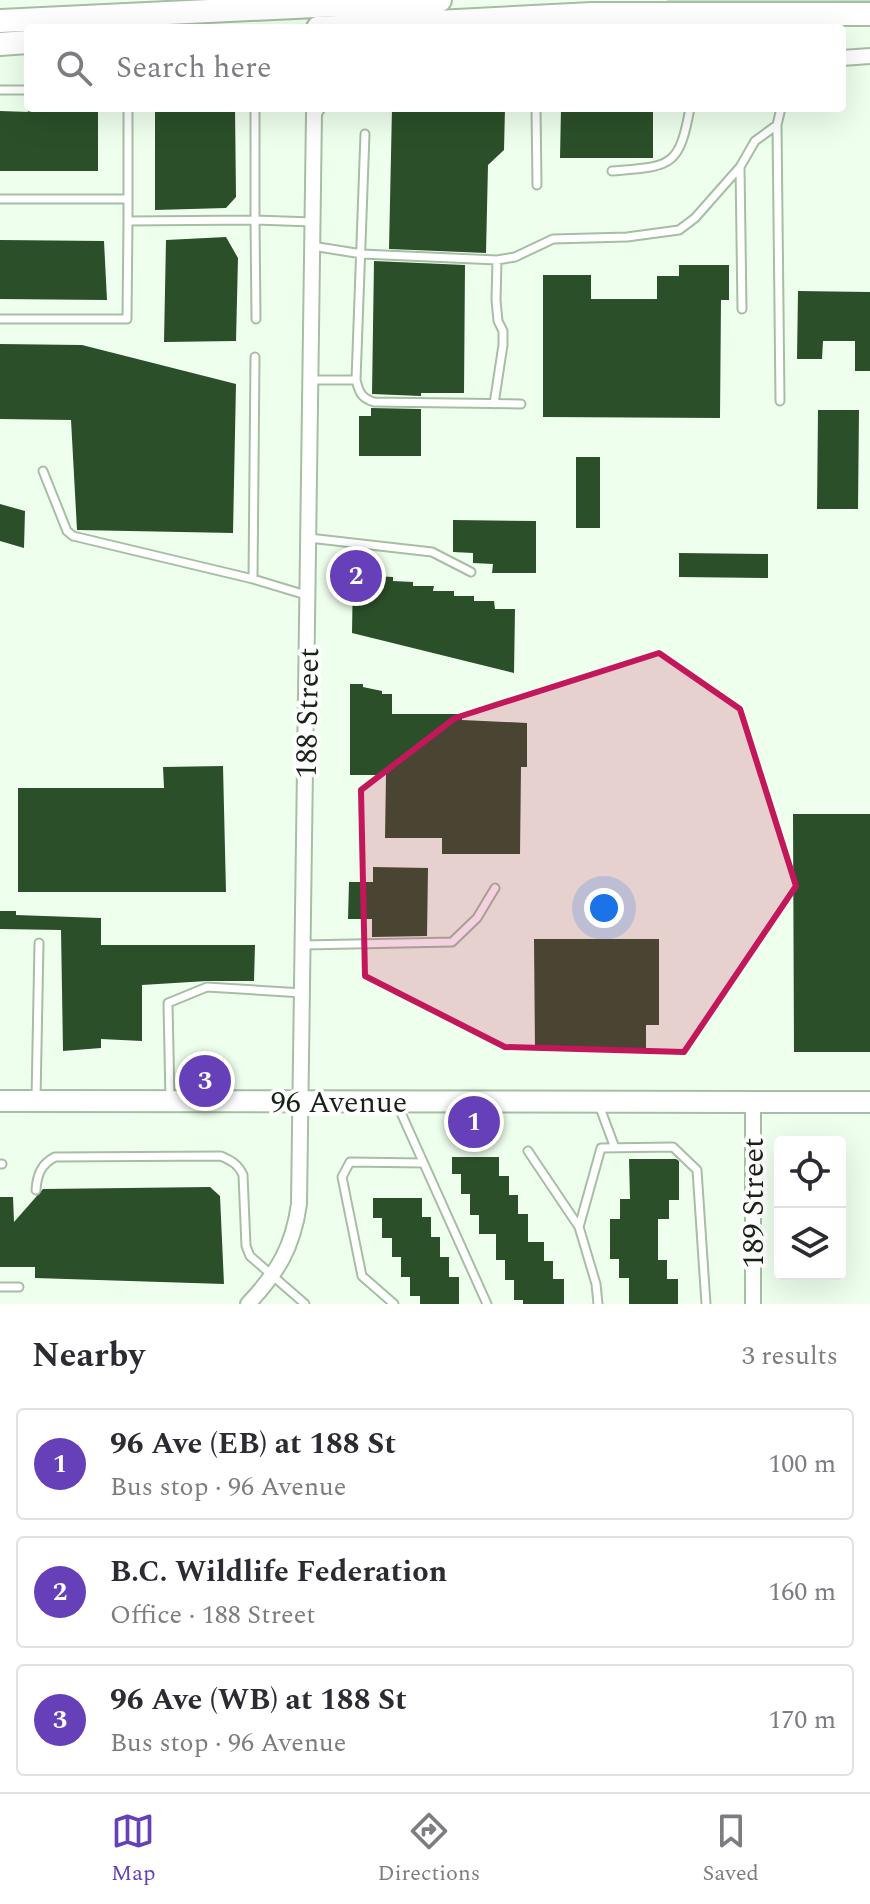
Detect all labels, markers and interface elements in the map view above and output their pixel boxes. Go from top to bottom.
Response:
search box [24,24,846,112]
text: Search here [116,45,272,91]
icon: search [52,46,96,90]
pin: 2 [330,546,382,606]
street label: 188 Street [284,647,332,779]
your location [584,888,624,928]
pin: 3 [179,1051,231,1111]
street label: 96 Avenue [271,1080,407,1126]
pin: 1 [448,1092,500,1152]
map controls [774,1136,846,1280]
button: locate [774,1136,846,1208]
street label: 189 Street [731,1137,777,1269]
button: layers [774,1208,846,1280]
text: Nearby [32,1330,145,1382]
text: 3 results [742,1336,838,1376]
text: 96 Ave (EB) at 188 St [110,1421,396,1467]
text: 1 [53,1444,67,1484]
text: 100 m [768,1444,836,1484]
text: Bus stop · 96 Avenue [110,1467,346,1507]
text: B.C. Wildlife Federation [110,1549,447,1595]
text: 2 [53,1572,67,1612]
text: 160 m [768,1572,836,1612]
text: Office · 188 Street [110,1595,315,1635]
text: 96 Ave (WB) at 188 St [110,1677,407,1723]
text: 3 [53,1700,67,1740]
text: 170 m [768,1700,836,1740]
text: Bus stop · 96 Avenue [110,1723,346,1763]
tab: Map [111,1809,155,1890]
tab: Directions [378,1809,480,1890]
tab: Saved [702,1809,759,1890]

